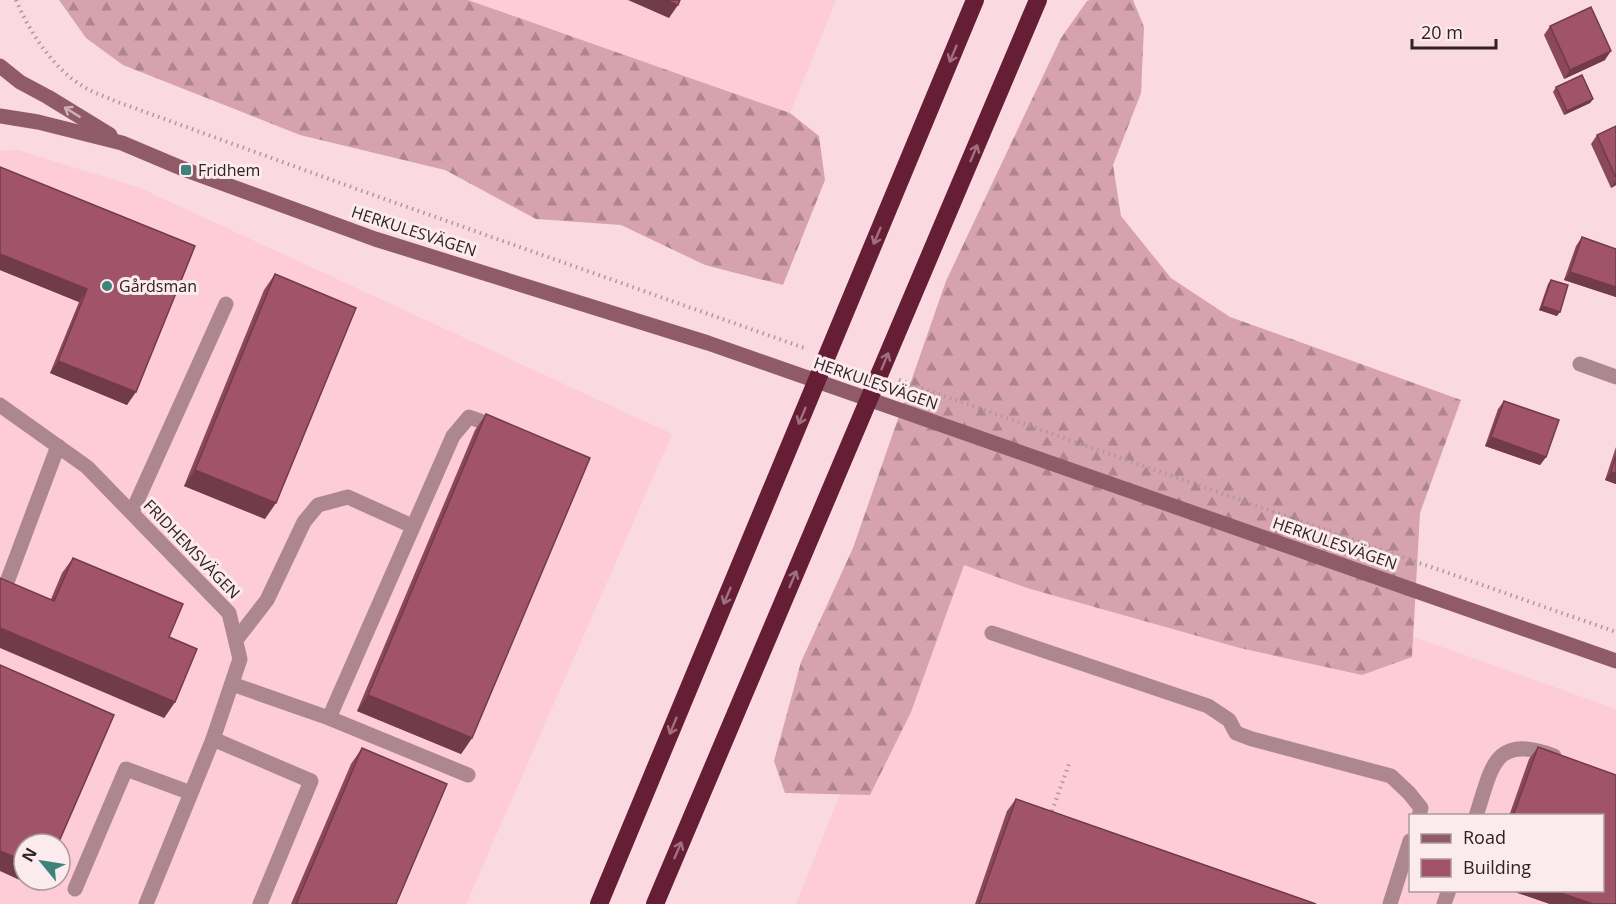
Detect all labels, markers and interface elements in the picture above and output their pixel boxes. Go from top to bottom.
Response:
scale bar [1412,12,1496,50]
text: 20 m [1421,20,1463,44]
one-way arrow [947,44,958,63]
one-way arrow [64,106,81,119]
one-way arrow [968,144,980,162]
place label: Fridhem [198,159,260,181]
marker: Fridhem [179,163,193,177]
street label: HERKULESVÄGEN [349,200,479,262]
one-way arrow [871,226,882,244]
place label: Gårdsman [119,275,197,297]
marker: Gårdsman [100,279,114,293]
street label: HERKULESVÄGEN [811,351,941,415]
one-way arrow [880,352,891,371]
one-way arrow [796,406,807,425]
street label: FRIDHEMSVÄGEN [139,494,245,604]
street label: HERKULESVÄGEN [1270,511,1400,575]
one-way arrow [788,570,799,589]
one-way arrow [721,586,732,605]
one-way arrow [667,717,678,735]
legend [1409,814,1604,892]
text: Road [1463,825,1506,849]
north arrow [12,832,72,892]
one-way arrow [673,841,684,860]
text: N [16,843,42,866]
text: Building [1463,855,1531,879]

